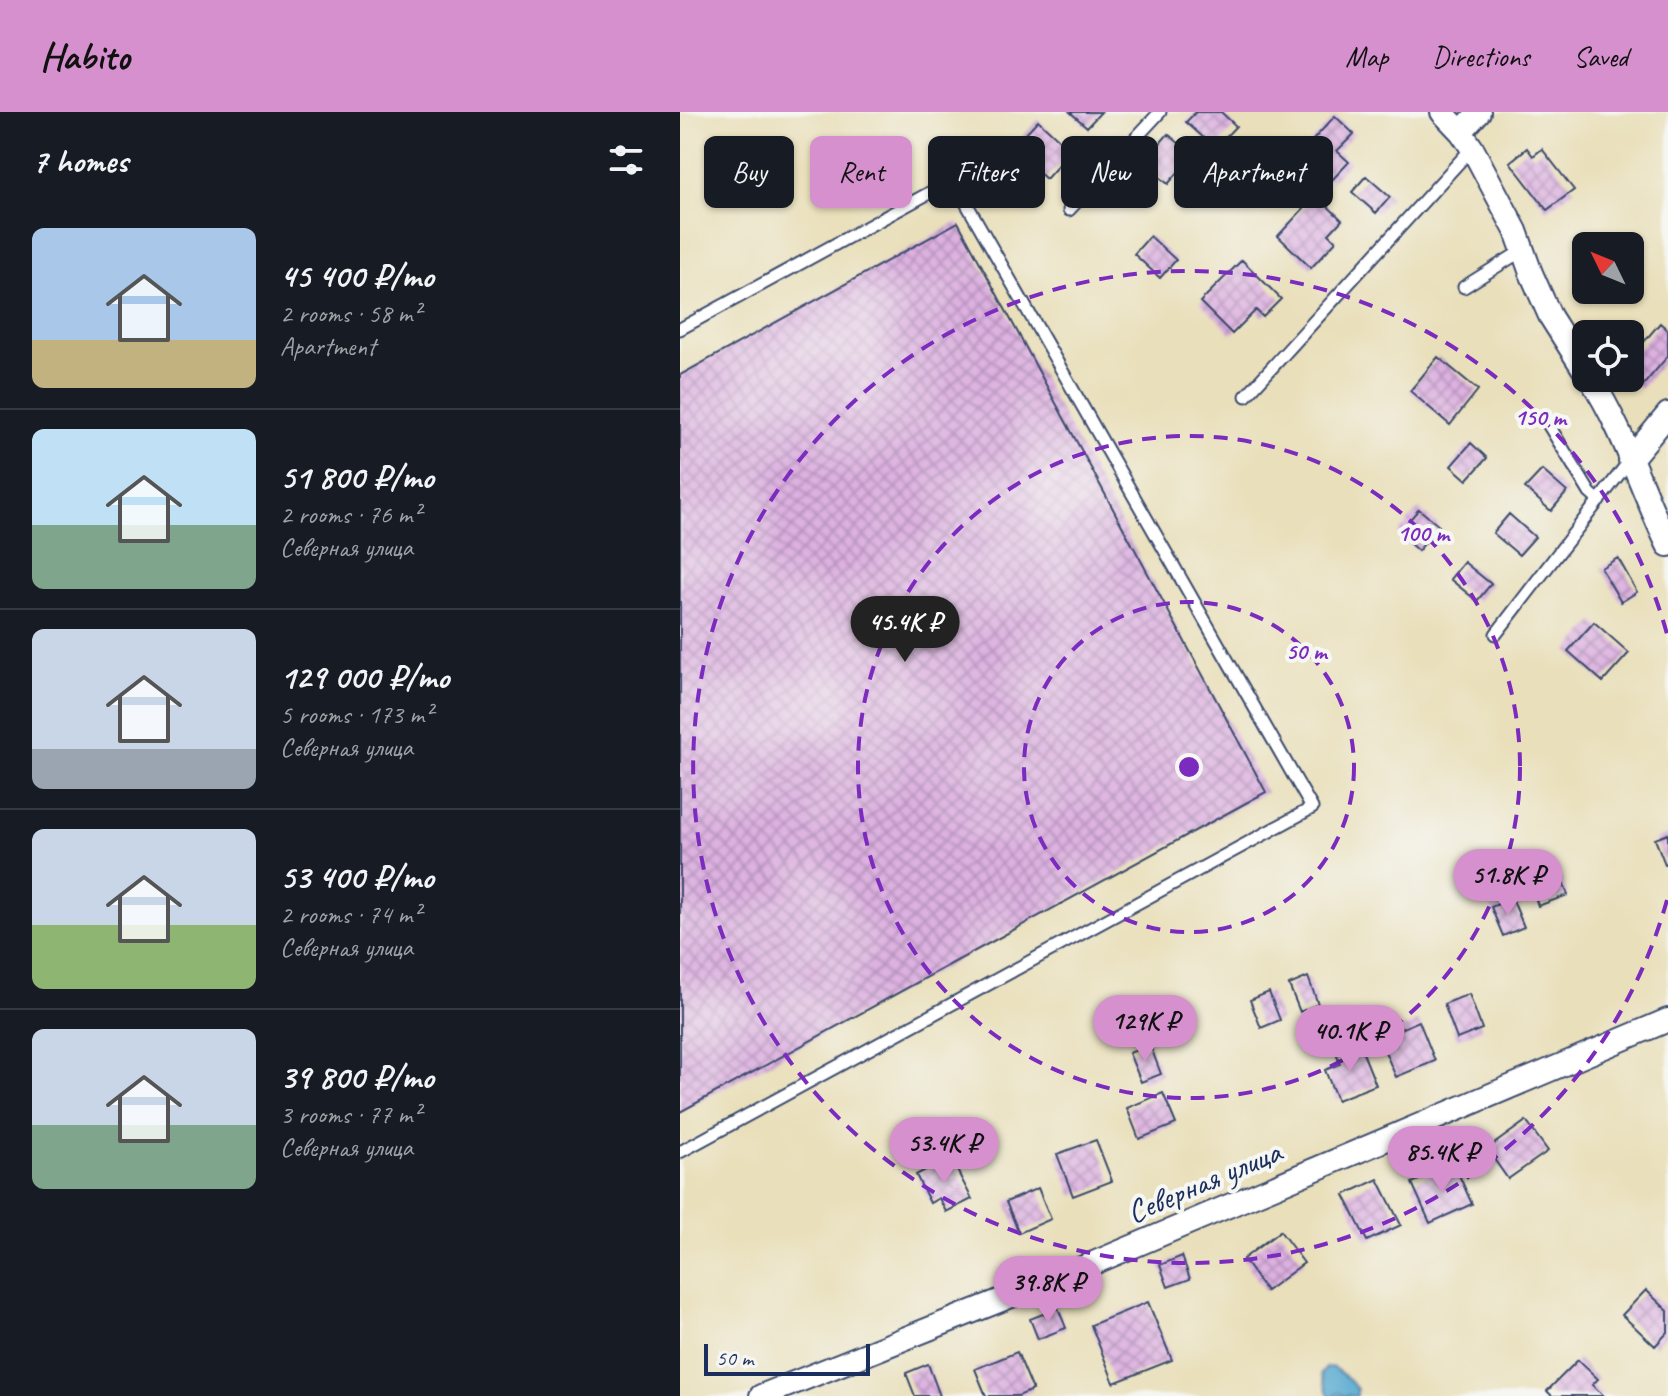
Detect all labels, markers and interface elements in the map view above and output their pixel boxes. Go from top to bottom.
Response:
text: Habito [40,33,129,80]
text: Map [1345,39,1388,74]
text: Directions [1432,39,1530,74]
text: Saved [1574,39,1628,74]
chip: Buy [704,136,794,208]
chip: Rent [810,136,912,208]
chip: Filters [928,136,1045,208]
chip: New [1061,136,1158,208]
chip: Apartment [1174,136,1333,208]
icon: filters [604,138,648,182]
text: 7 homes [32,139,128,182]
north arrow [1572,232,1644,304]
map controls [1572,232,1644,392]
text: 45 400 ₽/mo [280,254,434,297]
icon: home [96,260,192,356]
text: 2 rooms · 58 m² [280,297,421,330]
button: locate [1572,320,1644,392]
text: Apartment [280,330,376,363]
text: 150 m [1514,402,1568,432]
text: 51 800 ₽/mo [280,455,434,498]
icon: home [96,461,192,557]
text: 2 rooms · 76 m² [280,498,421,531]
text: 100 m [1397,518,1451,548]
text: Северная улица [280,531,413,564]
pin: 45.4K ₽ [831,596,979,664]
text: 45.4K ₽ [869,605,941,638]
text: 50 m [1286,636,1329,666]
text: 129 000 ₽/mo [280,655,449,698]
icon: home [96,661,192,757]
text: 5 rooms · 173 m² [280,698,432,731]
text: Северная улица [280,731,413,764]
centre of rings [1175,753,1203,781]
pin: 51.8K ₽ [1434,849,1582,917]
text: 53 400 ₽/mo [280,855,434,898]
text: 51.8K ₽ [1472,858,1544,891]
icon: home [96,861,192,957]
text: 2 rooms · 74 m² [280,898,421,931]
text: Северная улица [280,931,413,964]
pin: 129K ₽ [1080,995,1210,1063]
text: 129K ₽ [1111,1004,1179,1037]
pin: 40.1K ₽ [1276,1005,1424,1073]
text: 40.1K ₽ [1313,1014,1387,1047]
text: 39 800 ₽/mo [280,1055,434,1098]
icon: home [96,1061,192,1157]
text: 3 rooms · 77 m² [280,1098,421,1131]
pin: 53.4K ₽ [870,1117,1018,1185]
text: 53.4K ₽ [908,1126,980,1159]
pin: 85.4K ₽ [1368,1126,1516,1194]
street label: Северная улица [1121,1130,1289,1233]
text: Северная улица [280,1131,413,1164]
text: 85.4K ₽ [1406,1135,1478,1168]
pin: 39.8K ₽ [974,1256,1122,1324]
text: 39.8K ₽ [1012,1265,1084,1298]
scale bar [704,1340,870,1376]
text: 50 m [716,1344,753,1372]

